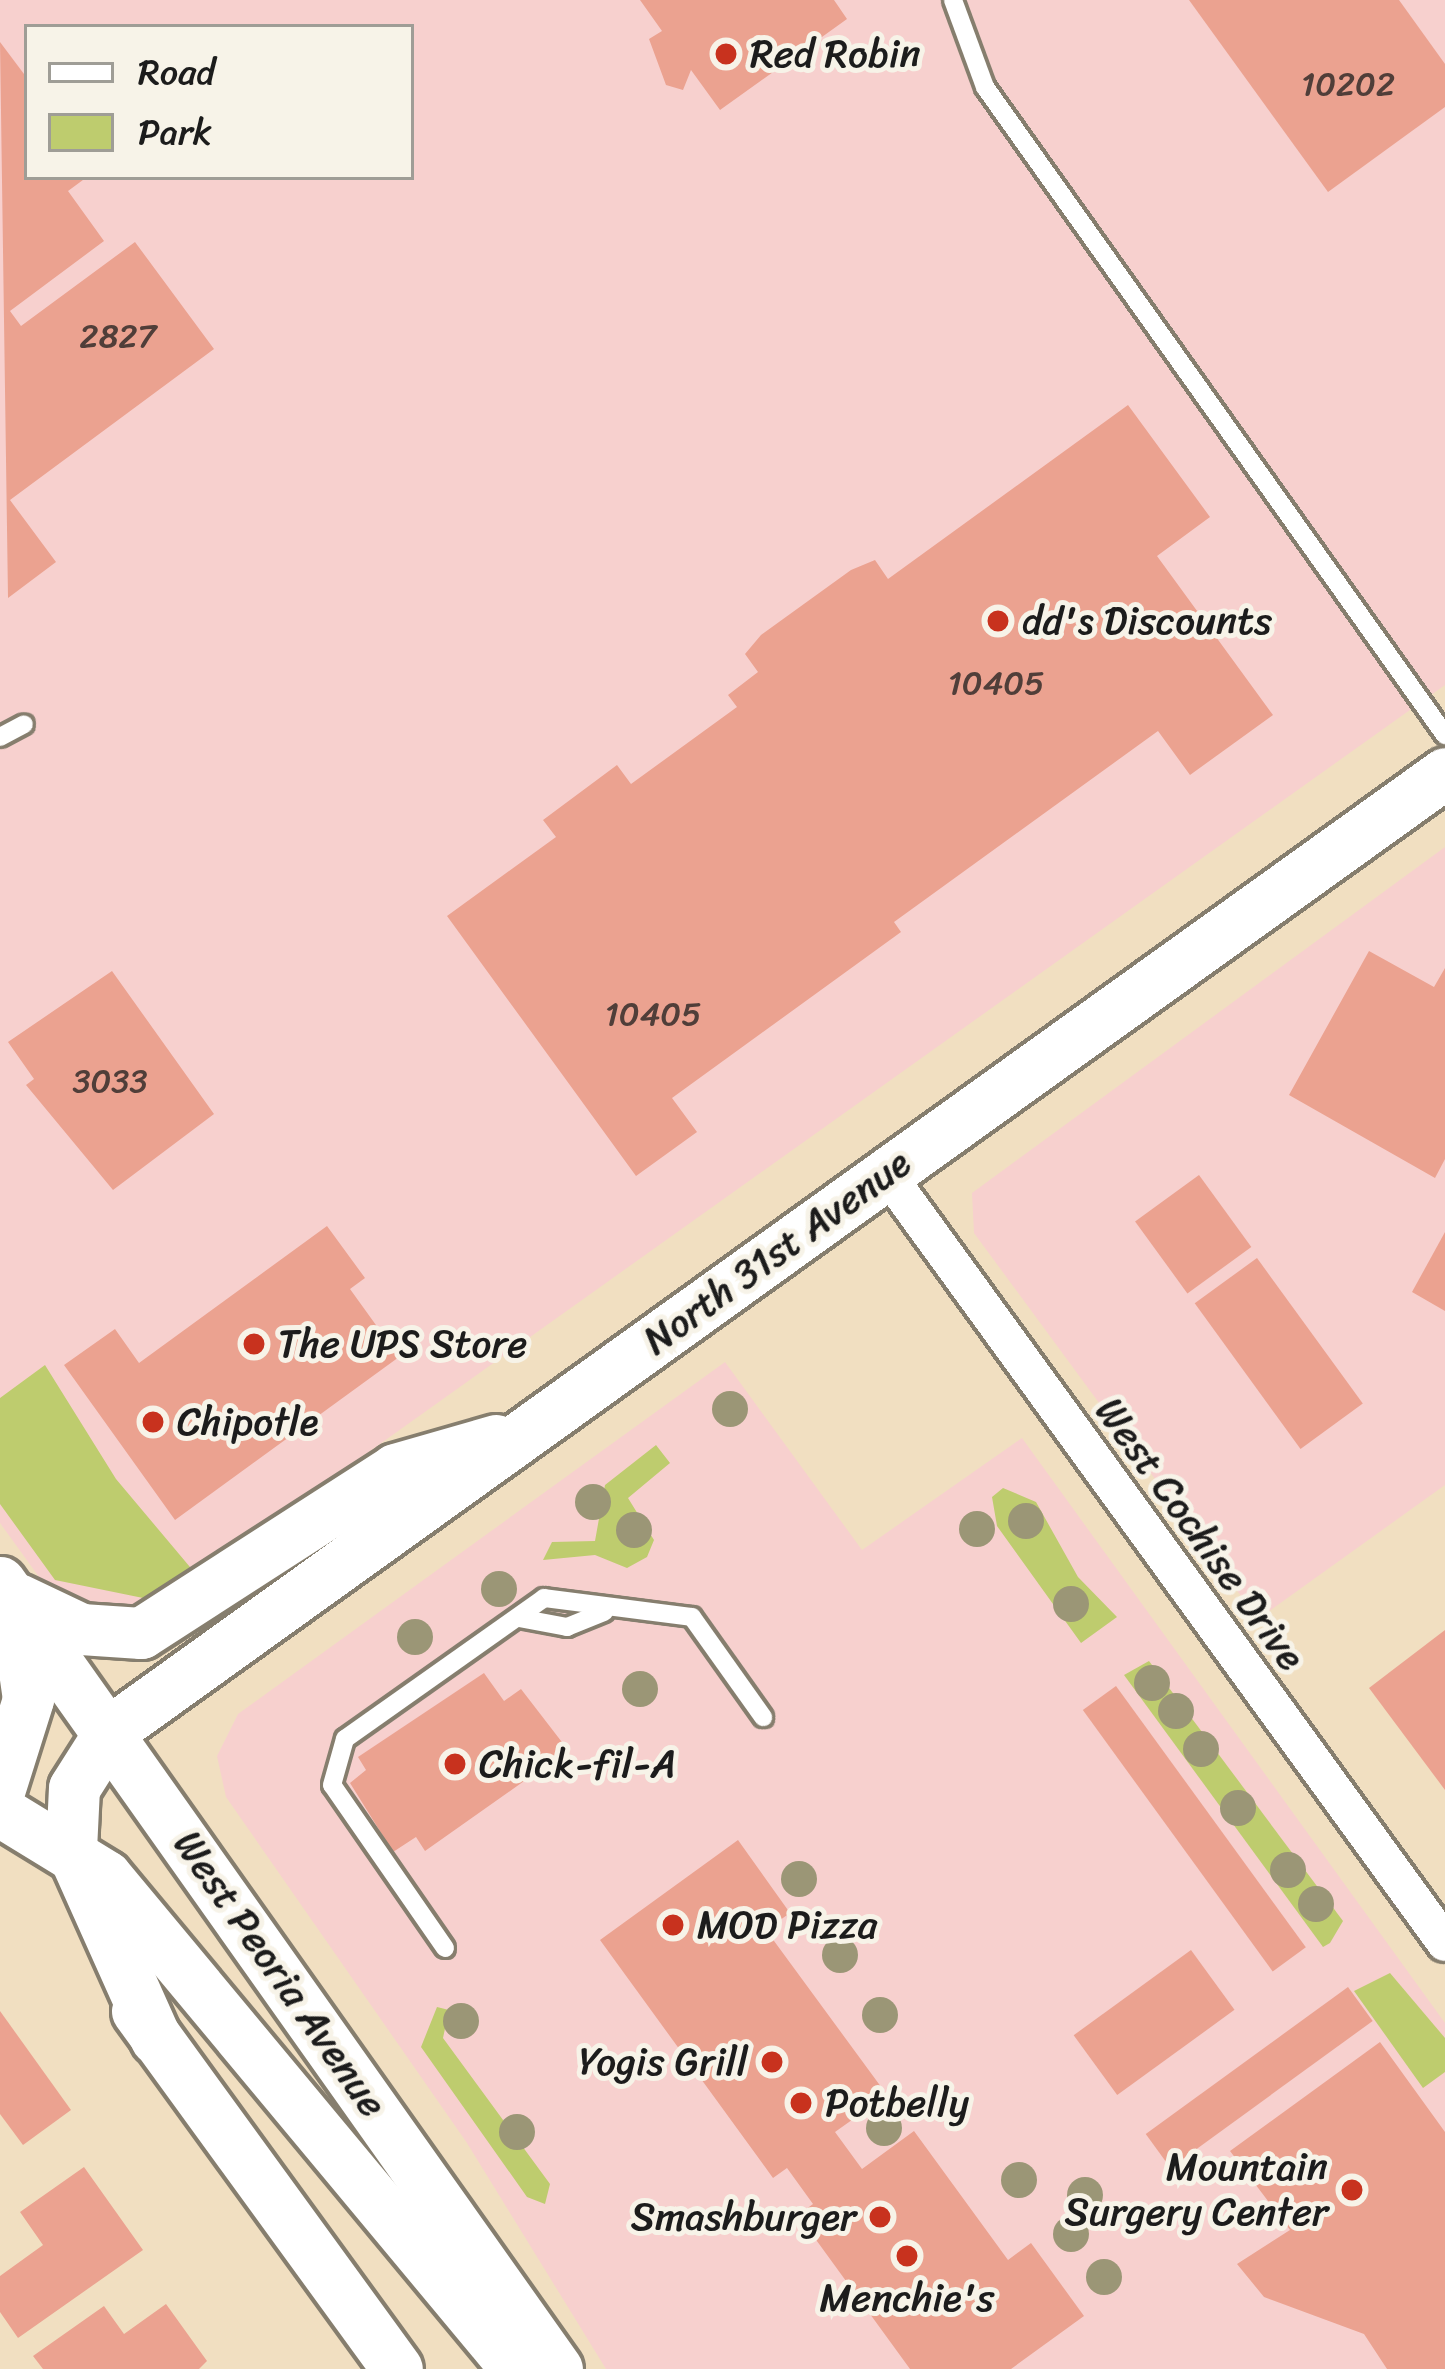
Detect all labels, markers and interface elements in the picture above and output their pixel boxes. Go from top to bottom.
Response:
legend [24,24,414,180]
place label: Red Robin [750,31,921,77]
text: Road [138,40,215,104]
marker: Red Robin [713,41,739,67]
house number: 10202 [1301,65,1395,105]
text: Park [138,100,212,164]
house number: 2827 [80,317,156,357]
place label: dd's Discounts [1022,598,1272,644]
marker: dd's Discounts [985,608,1011,634]
house number: 10405 [948,664,1044,704]
house number: 10405 [605,995,701,1035]
house number: 3033 [72,1062,148,1102]
street label: North 31st Avenue [635,1140,919,1364]
place label: The UPS Store [278,1321,532,1367]
marker: The UPS Store [241,1331,267,1357]
street label: West Cochise Drive [1086,1389,1314,1679]
place label: Chipotle [177,1399,319,1445]
marker: Chipotle [140,1409,166,1435]
place label: Chick-fil-A [479,1741,676,1787]
marker: Chick-fil-A [442,1751,468,1777]
street label: West Peoria Avenue [163,1821,397,2127]
place label: MOD Pizza [697,1902,879,1948]
marker: MOD Pizza [660,1912,686,1938]
place label: Yogis Grill [579,2039,748,2085]
marker: Yogis Grill [759,2049,785,2075]
place label: Potbelly [825,2080,969,2126]
marker: Potbelly [788,2090,814,2116]
place label: Mountain Surgery Center [1062,2145,1328,2236]
marker: Mountain Surgery Center [1339,2177,1365,2203]
place label: Smashburger [631,2194,856,2240]
marker: Smashburger [867,2204,893,2230]
marker: Menchie's [894,2243,920,2269]
place label: Menchie's [820,2275,994,2321]

